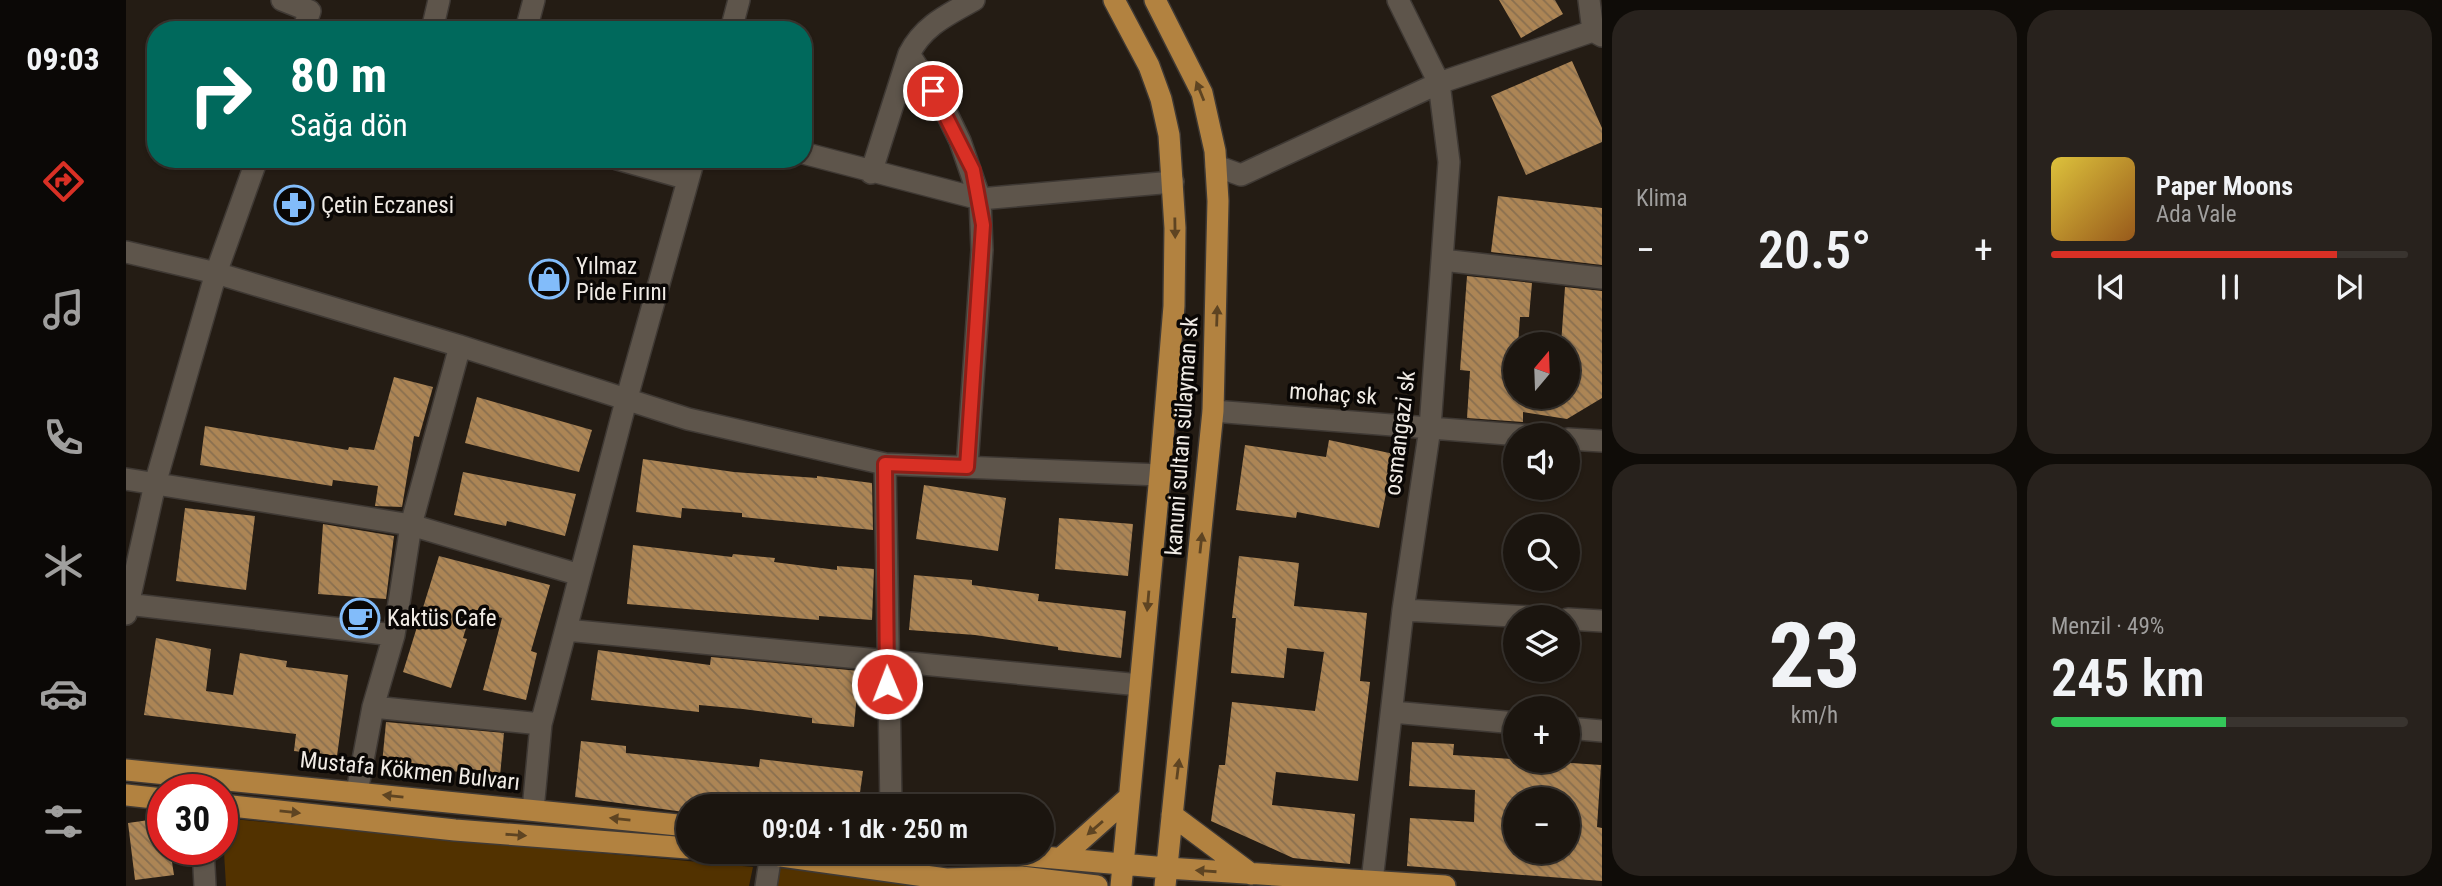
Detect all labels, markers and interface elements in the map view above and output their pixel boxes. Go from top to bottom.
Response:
text: 09:03 [26,40,100,78]
text: 80 m [290,47,387,104]
icon: right [175,49,266,140]
pin [903,61,963,121]
icon: arrive [914,72,952,110]
one-way arrow [1195,80,1206,101]
text: Sağa dön [290,106,408,144]
icon: directions [39,157,88,206]
text: Paper Moons [2156,171,2293,201]
pharmacy icon: Çetin Eczanesi [273,184,315,226]
text: Klima [1636,185,1687,212]
place label: Çetin Eczanesi [321,192,454,219]
text: Ada Vale [2156,201,2236,228]
one-way arrow [1169,217,1181,239]
text: 20.5° [1758,220,1871,281]
text: − [1636,228,1655,272]
text: + [1974,228,1993,272]
place label: Yılmaz Pide Fırını [576,253,667,306]
shop icon: Yılmaz Pide Fırını [528,258,570,300]
icon: previous [2092,268,2130,306]
icon: pause [2211,268,2249,306]
icon: next [2330,268,2368,306]
icon: music [39,285,88,334]
one-way arrow [1212,305,1223,327]
street label: kanuni sultan sülayman sk [1160,315,1204,556]
north arrow [1503,332,1580,410]
map controls [1503,332,1580,864]
street label: osmangazi sk [1379,369,1421,497]
street label: mohaç sk [1288,377,1378,411]
icon: phone [39,413,88,462]
button: sound [1503,423,1580,500]
button: search [1503,514,1580,591]
one-way arrow [1196,532,1207,554]
icon: climate [39,541,88,590]
one-way arrow [1142,591,1153,613]
cafe icon: Kaktüs Cafe [339,597,381,639]
text: 23 [1769,603,1860,709]
place label: Kaktüs Cafe [387,605,496,632]
button: layers [1503,605,1580,682]
text: Menzil · 49% [2051,613,2164,640]
position arrow [850,647,924,721]
text: 245 km [2051,648,2205,709]
icon: car [39,669,88,718]
button: + [1503,696,1580,773]
text: km/h [1791,702,1838,729]
street label: Mustafa Kökmen Bulvarı [299,746,521,796]
one-way arrow [1172,758,1183,780]
speed limit sign: 30 [147,774,238,865]
button: − [1503,787,1580,864]
one-way arrow [382,790,404,801]
icon: filters [39,797,88,846]
one-way arrow [279,807,301,818]
one-way arrow [609,813,631,824]
text: 09:04 · 1 dk · 250 m [762,814,968,844]
one-way arrow [1086,820,1104,836]
one-way arrow [506,830,528,841]
one-way arrow [1195,865,1217,876]

